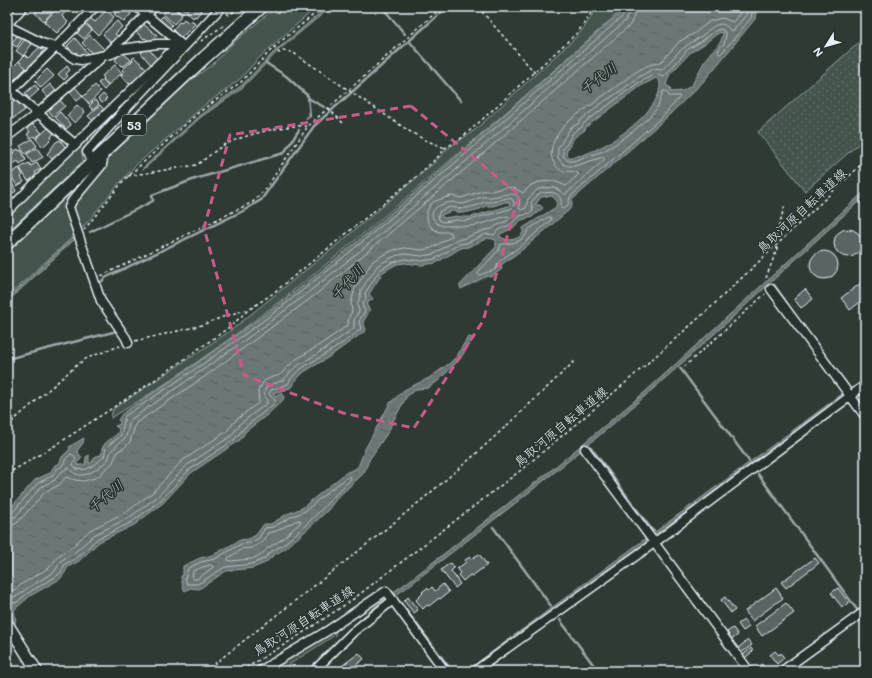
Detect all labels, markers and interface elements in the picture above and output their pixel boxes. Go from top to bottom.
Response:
north arrow [806,26,846,66]
text: N [809,44,826,60]
water label: 千代川 [576,58,620,98]
road number: 53 [122,115,146,135]
street label: 鳥取河原自転車道線 [752,163,850,256]
water label: 千代川 [326,260,368,304]
street label: 鳥取河原自転車道線 [510,381,611,470]
water label: 千代川 [83,475,127,517]
street label: 鳥取河原自転車道線 [249,580,358,659]

